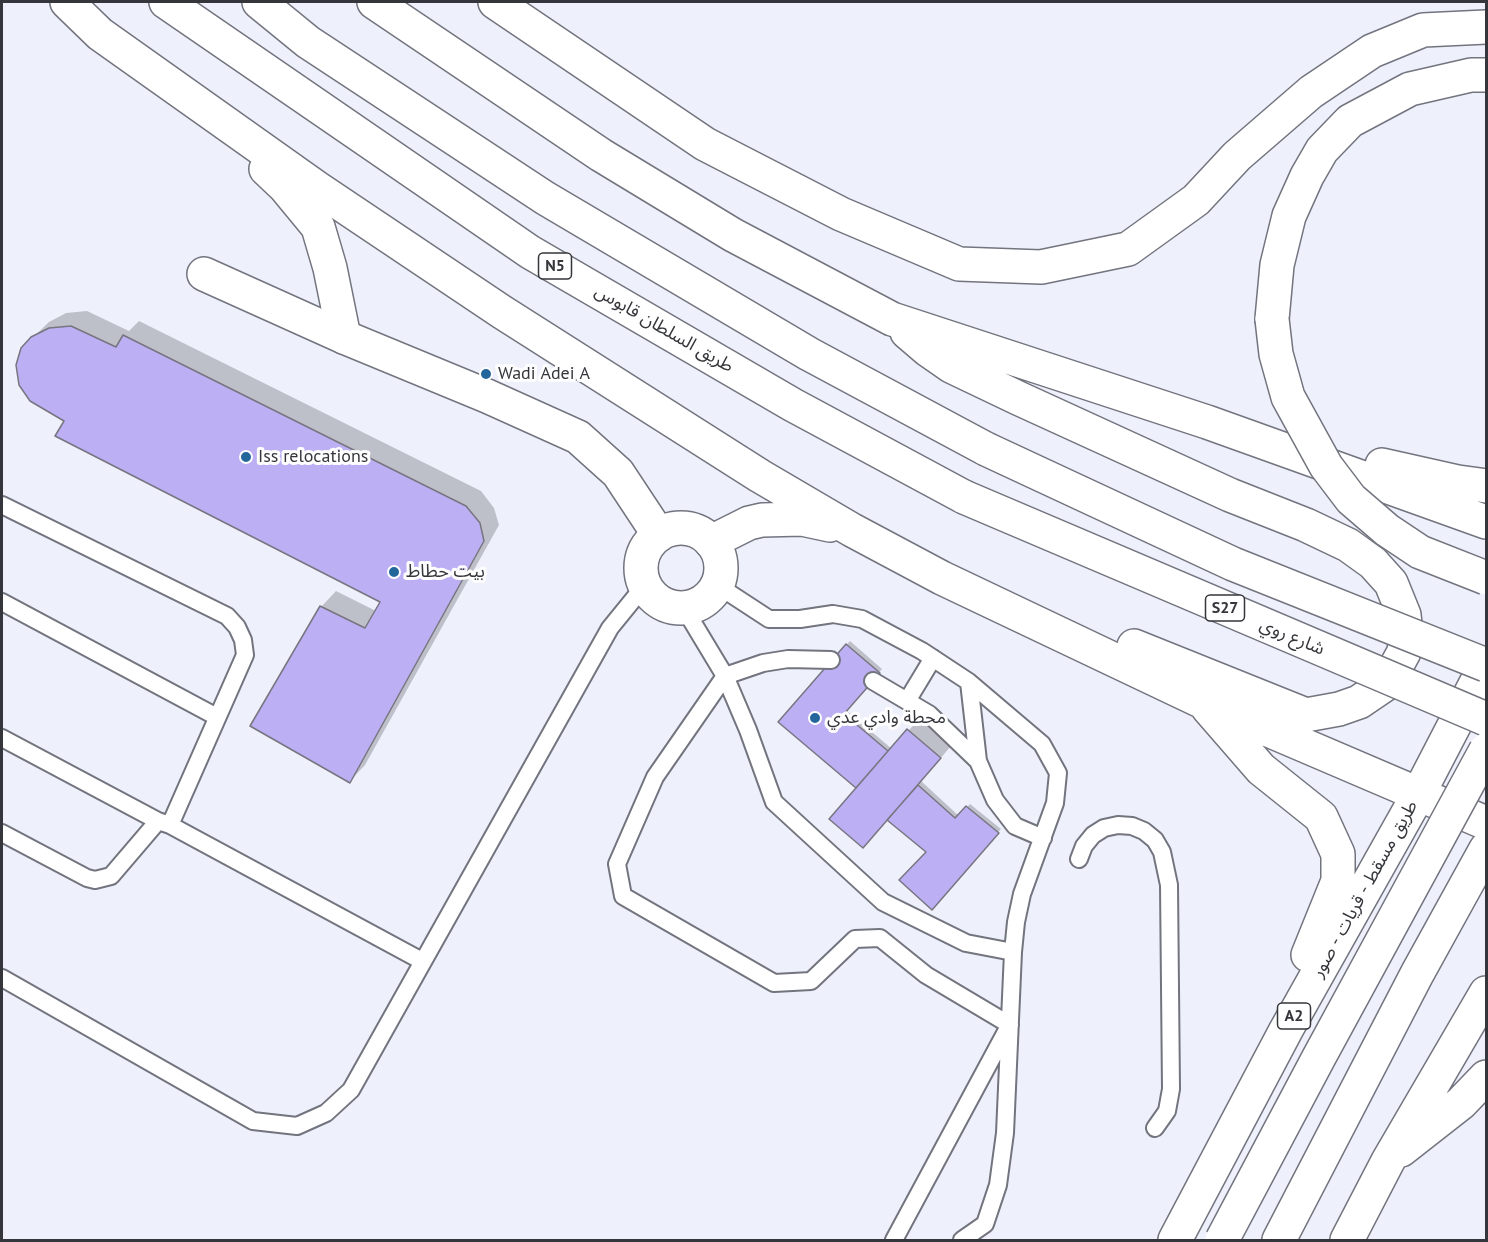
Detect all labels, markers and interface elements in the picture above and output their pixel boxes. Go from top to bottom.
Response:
road number: N5 [538,253,572,279]
street label: طريق السلطان قابوس [591,280,737,378]
place label: Wadi Adei A [498,363,590,385]
marker: Wadi Adei A [479,367,493,381]
place label: Iss relocations [258,446,368,468]
marker: Iss relocations [239,450,253,464]
place label: بيت حطاط [406,561,485,583]
marker: بيت حطاط [387,565,401,579]
road number: S27 [1206,595,1244,621]
street label: شارع روي [1256,614,1328,660]
place label: محطة وادي عدي [827,707,946,729]
marker: محطة وادي عدي [808,711,822,725]
street label: طريق مسقط - قريات - صور [1307,797,1423,981]
road number: A2 [1278,1003,1310,1029]

